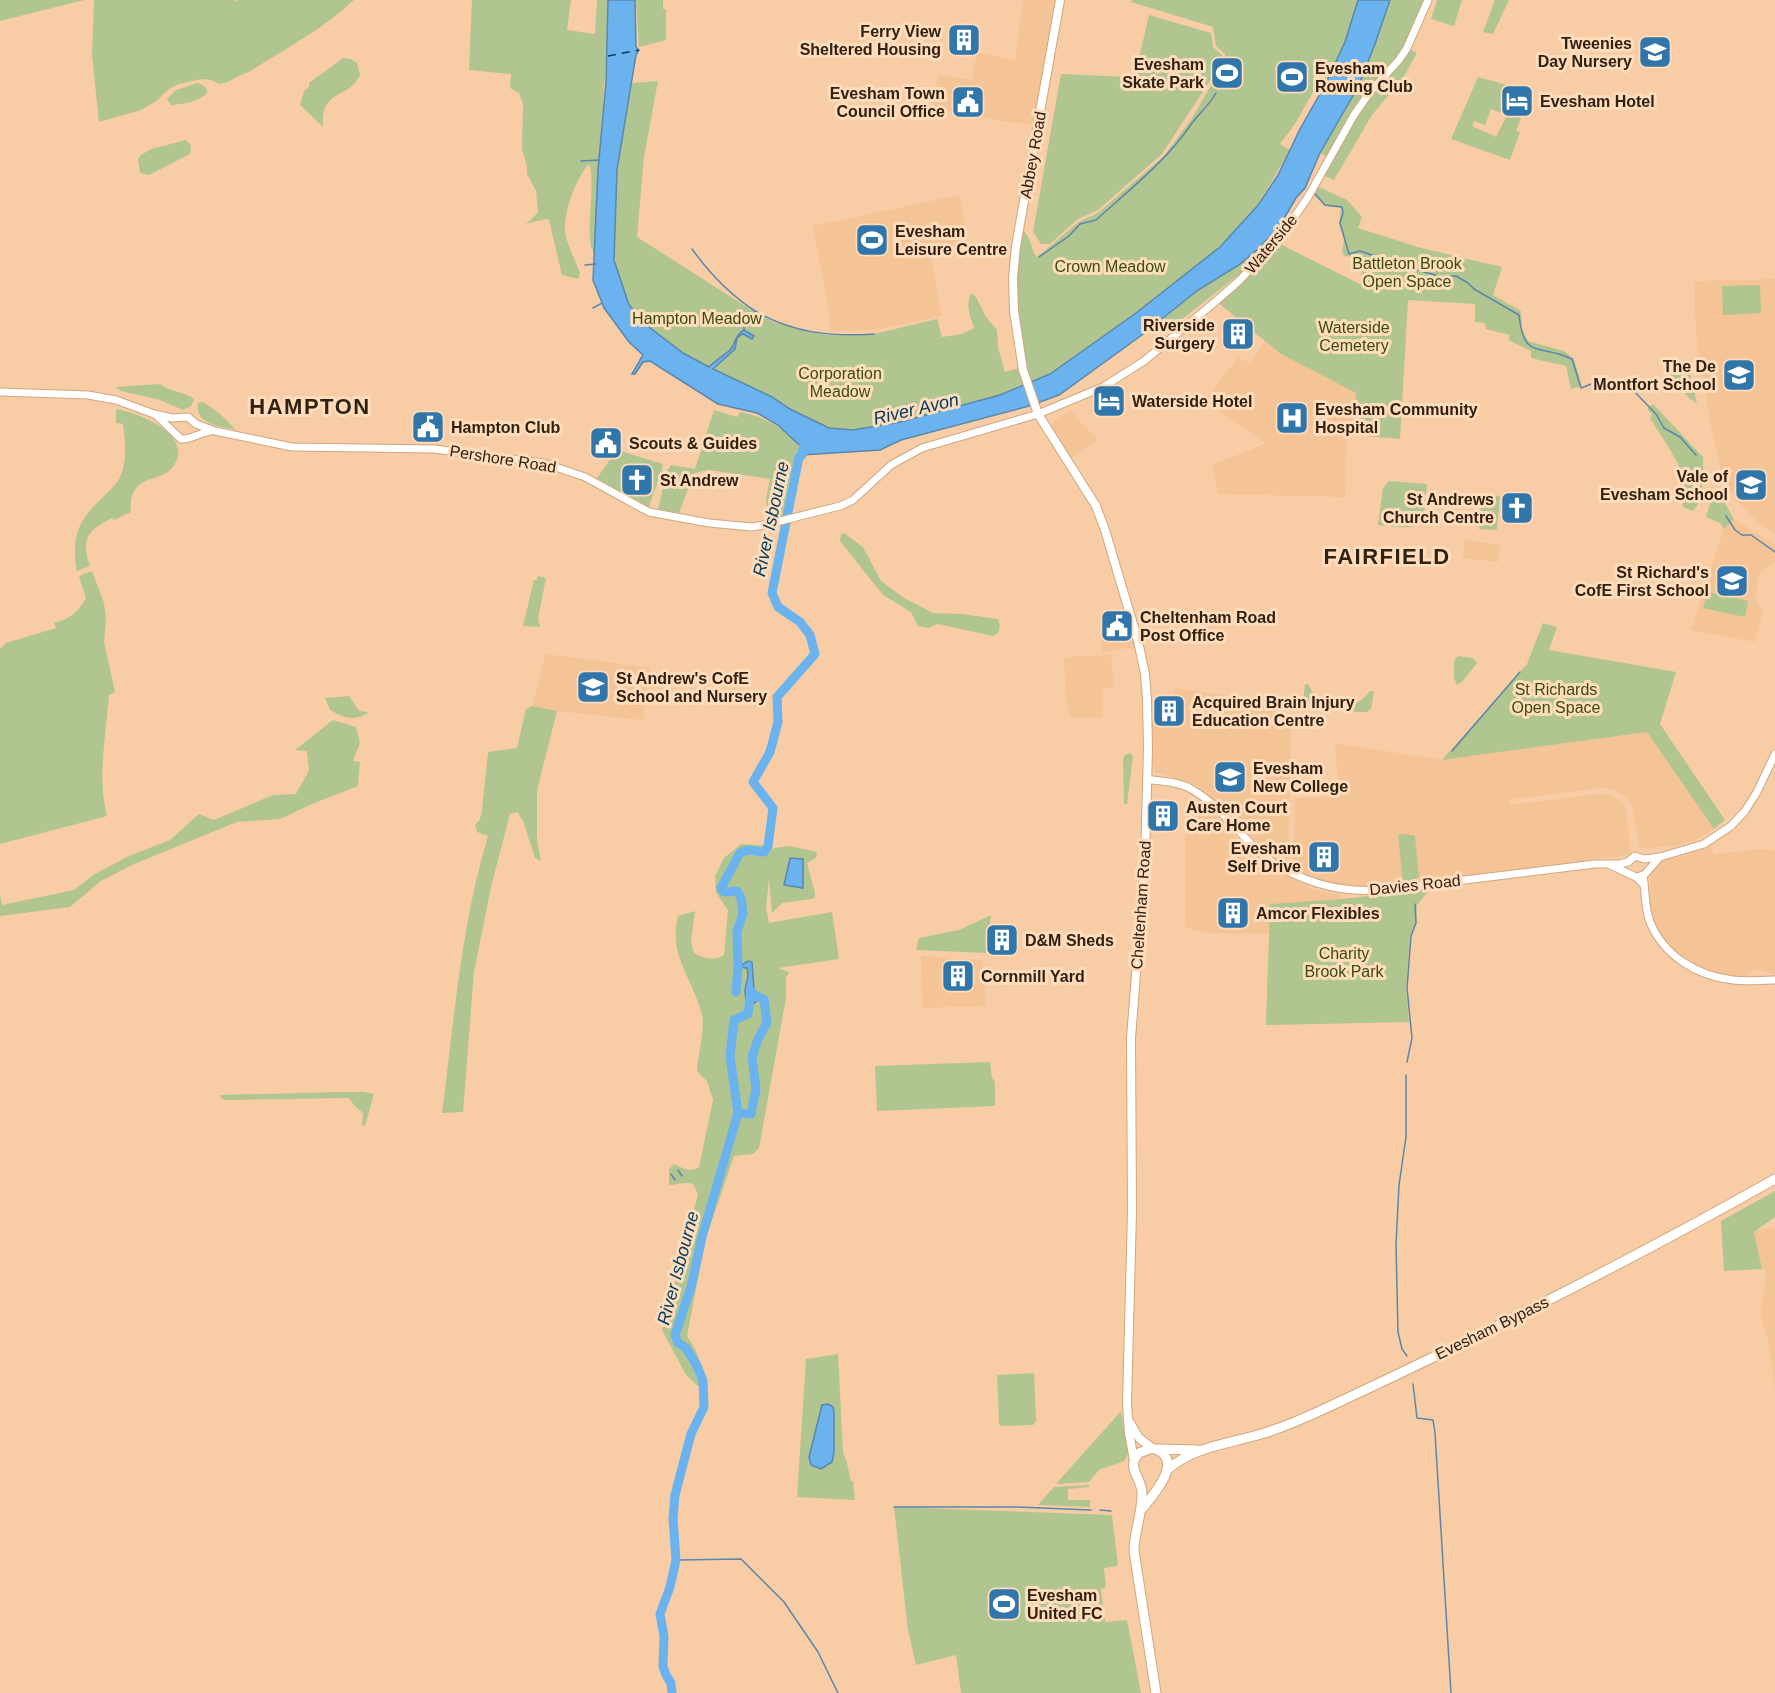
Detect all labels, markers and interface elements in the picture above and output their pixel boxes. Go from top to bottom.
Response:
building icon: Ferry View Sheltered Housing [946,22,982,58]
place label: Ferry View Sheltered Housing [800,23,942,58]
school or university icon: Tweenies Day Nursery [1637,34,1673,70]
place label: Tweenies Day Nursery [1538,35,1632,70]
sports icon: Evesham Skate Park [1209,55,1245,91]
place label: Evesham Skate Park [1122,56,1204,91]
sports icon: Evesham Rowing Club [1274,59,1310,95]
place label: Evesham Rowing Club [1315,60,1413,95]
hotel icon: Evesham Hotel [1499,83,1535,119]
public building icon: Evesham Town Council Office [950,84,986,120]
place label: Evesham Town Council Office [830,85,945,120]
place label: Evesham Hotel [1540,93,1655,110]
street label: Abbey Road [1017,110,1049,200]
street label: Waterside [1242,211,1301,277]
sports icon: Evesham Leisure Centre [854,222,890,258]
place label: Evesham Leisure Centre [895,223,1007,258]
park label: Battleton Brook Open Space [1352,255,1463,290]
park label: Crown Meadow [1054,258,1166,275]
park label: Hampton Meadow [632,310,762,327]
building icon: Riverside Surgery [1220,316,1256,352]
place label: Riverside Surgery [1143,317,1215,352]
park label: Waterside Cemetery [1318,319,1390,354]
school or university icon: The De Montfort School [1721,357,1757,393]
place label: The De Montfort School [1593,358,1716,393]
park label: Corporation Meadow [798,365,882,400]
hotel icon: Waterside Hotel [1091,383,1127,419]
water label: River Avon [871,389,961,429]
place label: Waterside Hotel [1132,393,1252,410]
district label: HAMPTON [249,394,371,419]
hospital icon: Evesham Community Hospital [1274,400,1310,436]
place label: Evesham Community Hospital [1315,401,1478,436]
public building icon: Hampton Club [410,409,446,445]
place label: Hampton Club [451,419,561,436]
public building icon: Scouts & Guides [588,425,624,461]
place label: Scouts & Guides [629,435,757,452]
street label: Pershore Road [449,442,557,476]
water label: River Isbourne [749,460,793,578]
church icon: St Andrew [619,462,655,498]
school or university icon: Vale of Evesham School [1733,467,1769,503]
place label: Vale of Evesham School [1600,468,1729,503]
place label: St Andrew [660,472,739,489]
church icon: St Andrews Church Centre [1499,490,1535,526]
place label: St Andrews Church Centre [1383,491,1494,526]
district label: FAIRFIELD [1323,544,1451,569]
school or university icon: St Richard's CofE First School [1714,563,1750,599]
place label: St Richard's CofE First School [1575,564,1709,599]
public building icon: Cheltenham Road Post Office [1099,608,1135,644]
place label: Cheltenham Road Post Office [1140,609,1276,644]
school or university icon: St Andrew's CofE School and Nursery [575,669,611,705]
place label: St Andrew's CofE School and Nursery [616,670,767,705]
park label: St Richards Open Space [1512,681,1601,716]
building icon: Acquired Brain Injury Education Centre [1151,693,1187,729]
place label: Acquired Brain Injury Education Centre [1192,694,1355,729]
school or university icon: Evesham New College [1212,759,1248,795]
place label: Evesham New College [1253,760,1348,795]
building icon: Austen Court Care Home [1145,798,1181,834]
place label: Austen Court Care Home [1186,799,1288,834]
building icon: Evesham Self Drive [1306,839,1342,875]
street label: Cheltenham Road [1128,840,1154,970]
place label: Evesham Self Drive [1227,840,1301,875]
street label: Davies Road [1369,872,1461,898]
building icon: Amcor Flexibles [1215,895,1251,931]
place label: Amcor Flexibles [1256,905,1380,922]
building icon: D&M Sheds [984,922,1020,958]
place label: D&M Sheds [1025,932,1114,949]
park label: Charity Brook Park [1304,945,1385,980]
building icon: Cornmill Yard [940,958,976,994]
place label: Cornmill Yard [981,968,1085,985]
water label: River Isbourne [653,1209,703,1327]
street label: Evesham Bypass [1433,1293,1551,1363]
sports icon: Evesham United FC [986,1586,1022,1622]
place label: Evesham United FC [1027,1587,1103,1622]

